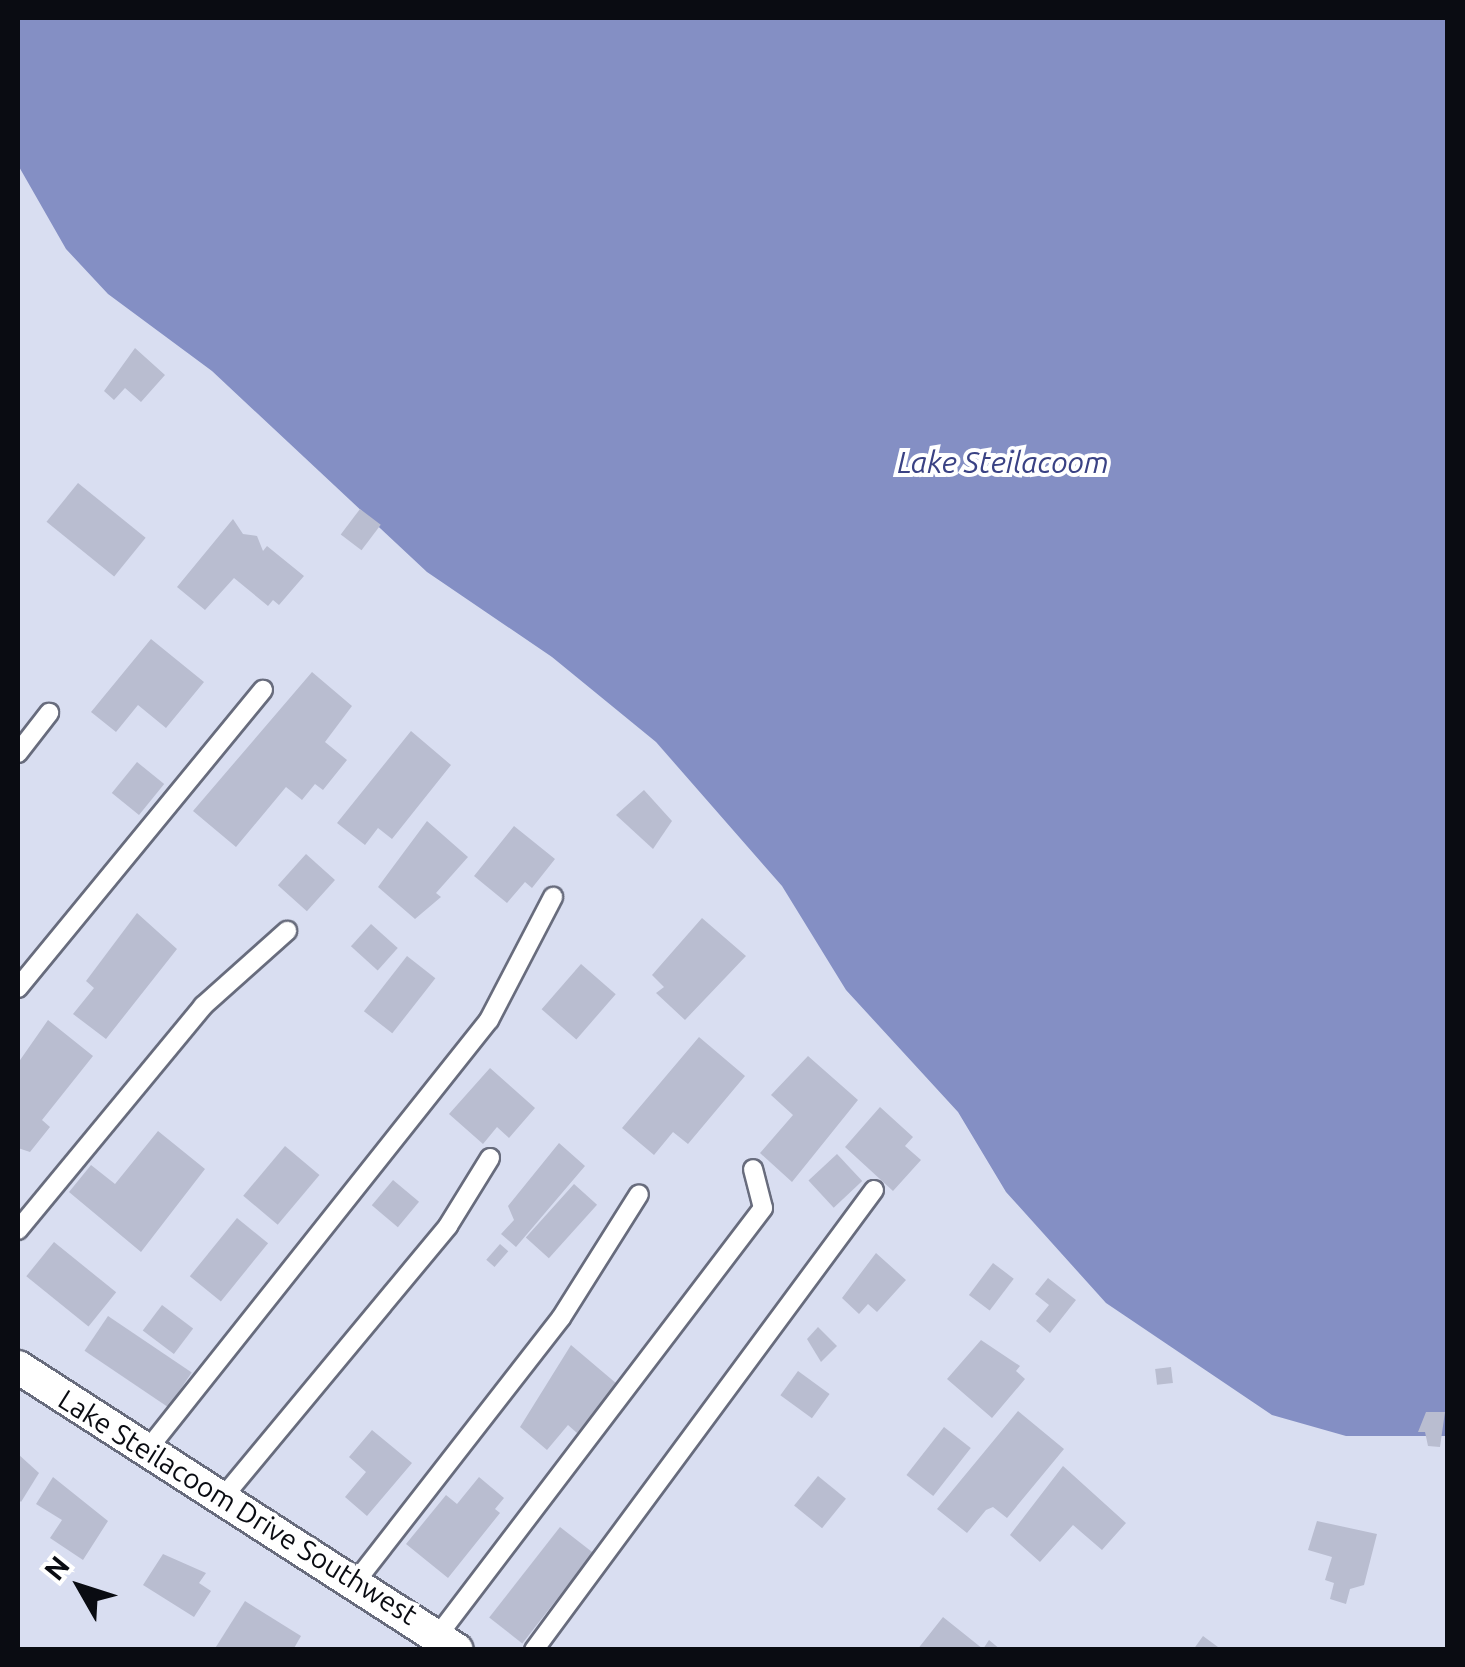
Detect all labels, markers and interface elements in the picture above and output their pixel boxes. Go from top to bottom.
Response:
water label: Lake Steilacoom [897,444,1109,480]
street label: Lake Steilacoom Drive Southwest [52,1382,424,1632]
north arrow [30,1537,130,1637]
text: N [38,1550,75,1586]

